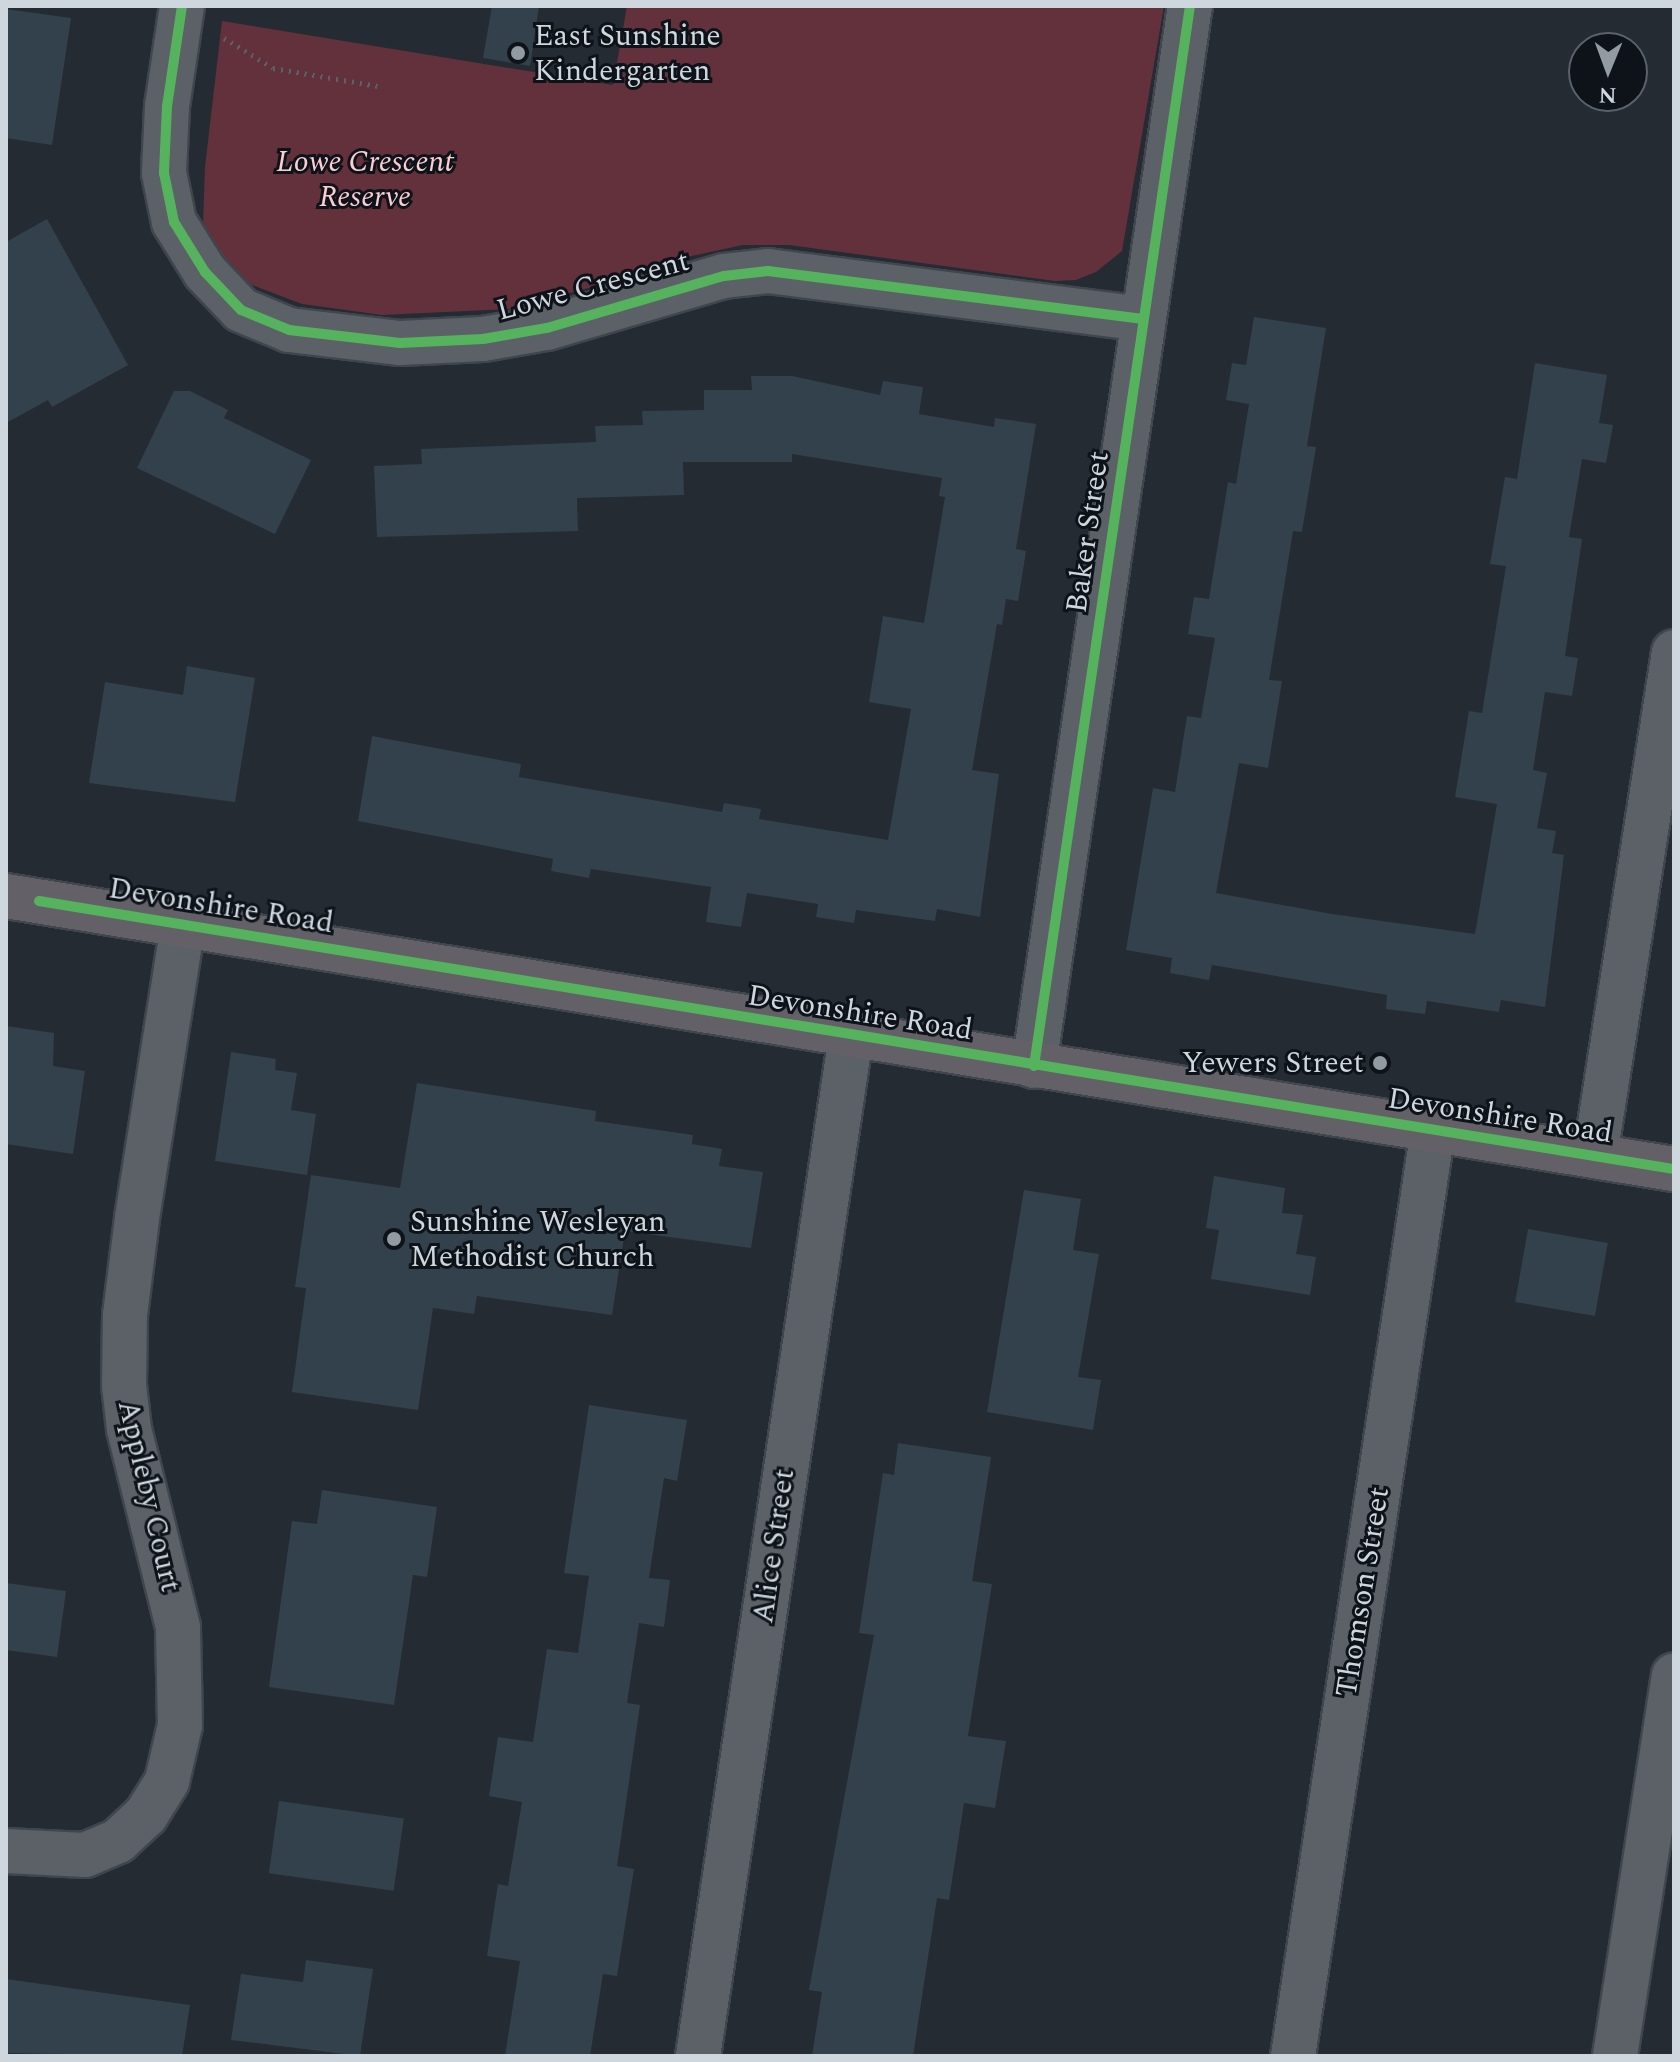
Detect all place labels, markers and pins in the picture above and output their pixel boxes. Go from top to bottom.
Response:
place label: East Sunshine Kindergarten [534,18,721,88]
marker: East Sunshine Kindergarten [509,44,527,62]
place label: Yewers Street [1182,1045,1364,1081]
marker: Yewers Street [1371,1054,1389,1072]
place label: Sunshine Wesleyan Methodist Church [410,1204,666,1274]
marker: Sunshine Wesleyan Methodist Church [385,1230,403,1248]

